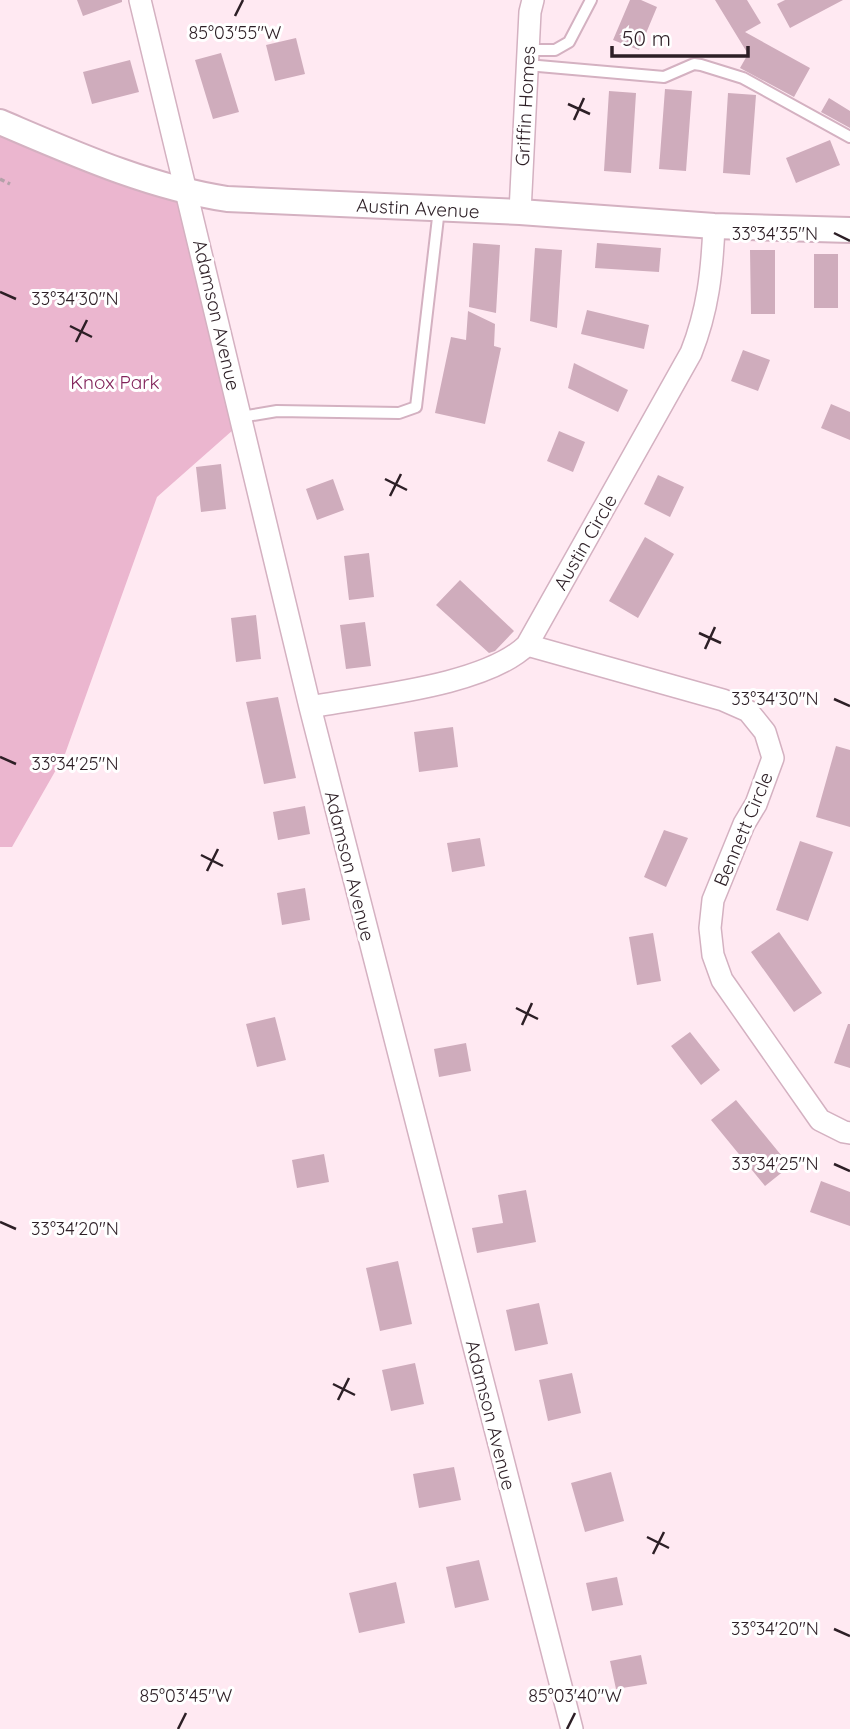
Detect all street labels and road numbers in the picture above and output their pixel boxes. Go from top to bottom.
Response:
street label: Griffin Homes [510,45,540,167]
street label: Austin Avenue [356,193,480,223]
street label: Adamson Avenue [188,237,246,393]
street label: Austin Circle [548,490,622,594]
street label: Bennett Circle [708,768,778,890]
street label: Adamson Avenue [320,788,380,944]
street label: Adamson Avenue [461,1337,521,1493]

